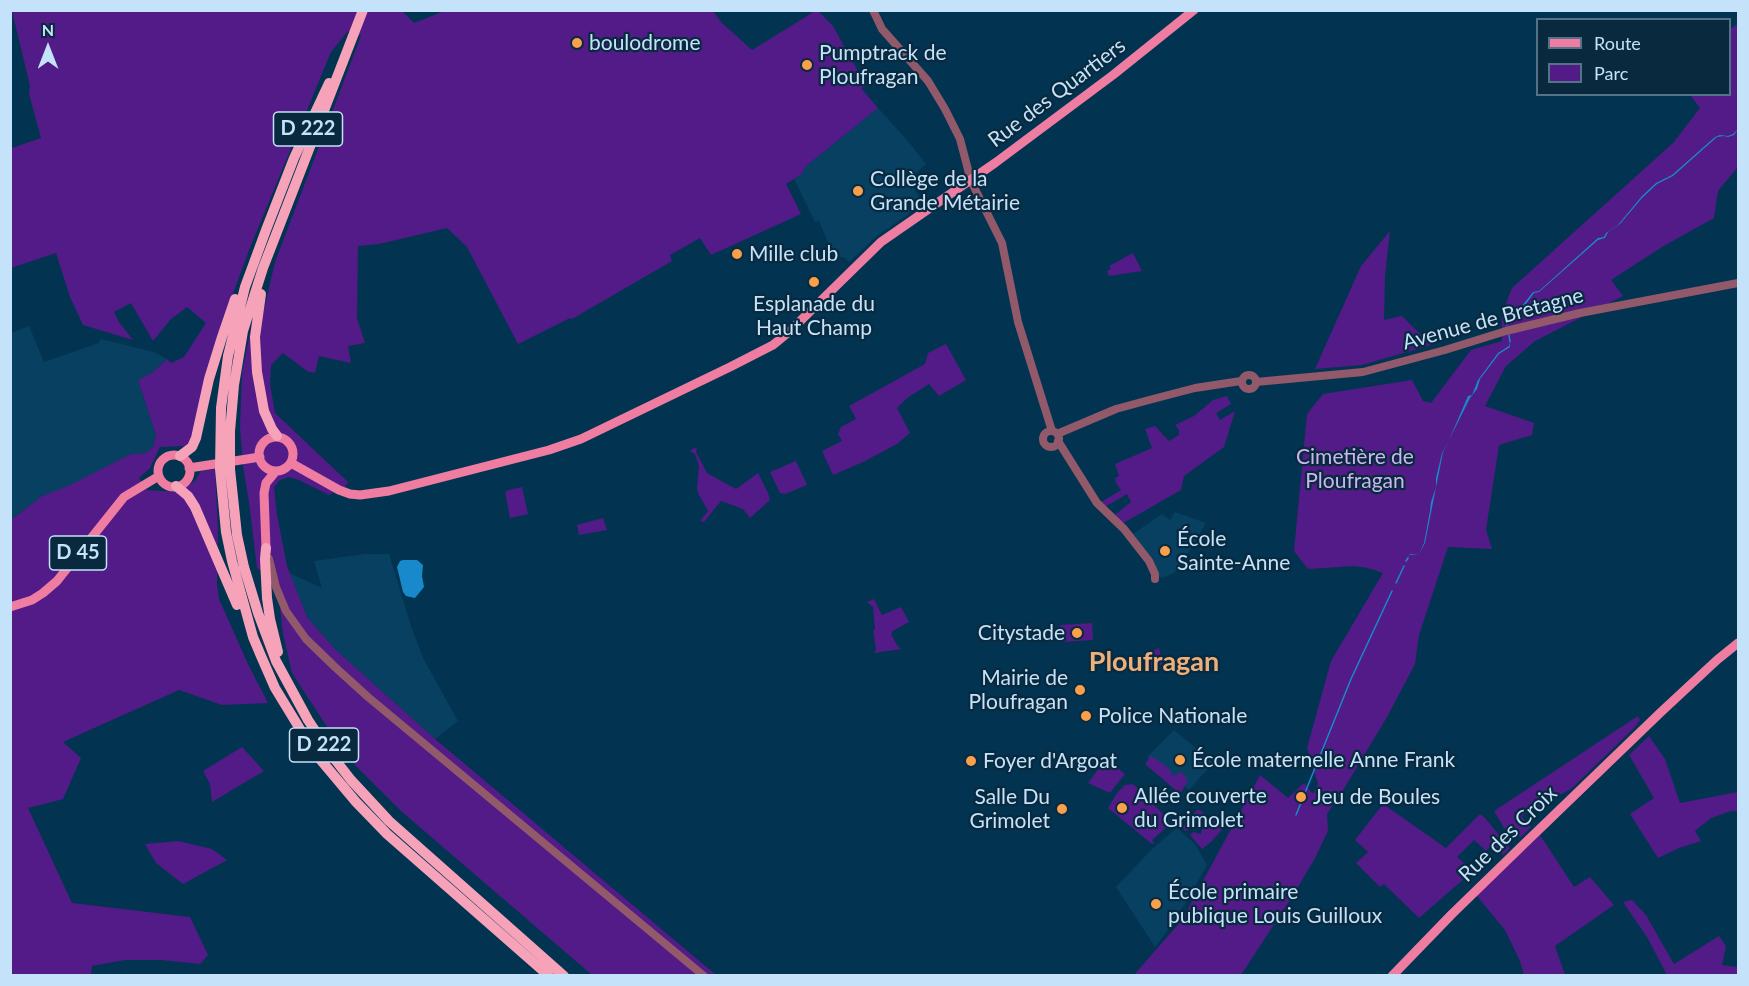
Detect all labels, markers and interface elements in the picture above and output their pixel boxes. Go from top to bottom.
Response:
north arrow [18,18,78,78]
legend [1536,18,1731,96]
text: N [42,20,54,39]
place label: boulodrome [589,30,700,56]
text: Route [1594,32,1641,54]
street label: Rue des Quartiers [983,33,1131,153]
marker: boulodrome [570,36,584,50]
place label: Pumptrack de Ploufragan [819,40,946,90]
marker: Pumptrack de Ploufragan [800,58,814,72]
text: Parc [1594,62,1628,84]
road number: D 222 [274,112,342,146]
place label: Collège de la Grande Métairie [870,166,1020,216]
marker: Collège de la Grande Métairie [851,184,865,198]
place label: Mille club [749,241,838,267]
marker: Mille club [730,247,744,261]
marker: Esplanade du Haut Champ [807,275,821,289]
street label: Avenue de Bretagne [1400,283,1586,355]
place label: Esplanade du Haut Champ [753,291,875,341]
park label: Cimetière de Ploufragan [1296,444,1414,494]
place label: École Sainte-Anne [1177,526,1290,576]
road number: D 45 [50,536,106,570]
marker: École Sainte-Anne [1158,544,1172,558]
place label: Citystade [978,620,1065,646]
marker: Citystade [1070,626,1084,640]
district label: Ploufragan [1089,646,1219,678]
place label: Mairie de Ploufragan [969,665,1068,715]
marker: Mairie de Ploufragan [1073,683,1087,697]
place label: Police Nationale [1098,703,1247,729]
marker: Police Nationale [1079,709,1093,723]
road number: D 222 [290,728,358,762]
place label: École maternelle Anne Frank [1192,747,1455,773]
place label: Foyer d'Argoat [983,748,1117,774]
marker: École maternelle Anne Frank [1173,753,1187,767]
marker: Foyer d'Argoat [964,754,978,768]
street label: Rue des Croix [1454,781,1562,887]
place label: Allée couverte du Grimolet [1134,783,1267,833]
place label: Salle Du Grimolet [969,784,1050,834]
place label: Jeu de Boules [1313,784,1440,810]
marker: Jeu de Boules [1294,790,1308,804]
marker: Allée couverte du Grimolet [1115,801,1129,815]
marker: Salle Du Grimolet [1055,802,1069,816]
place label: École primaire publique Louis Guilloux [1168,879,1382,929]
marker: École primaire publique Louis Guilloux [1149,897,1163,911]

